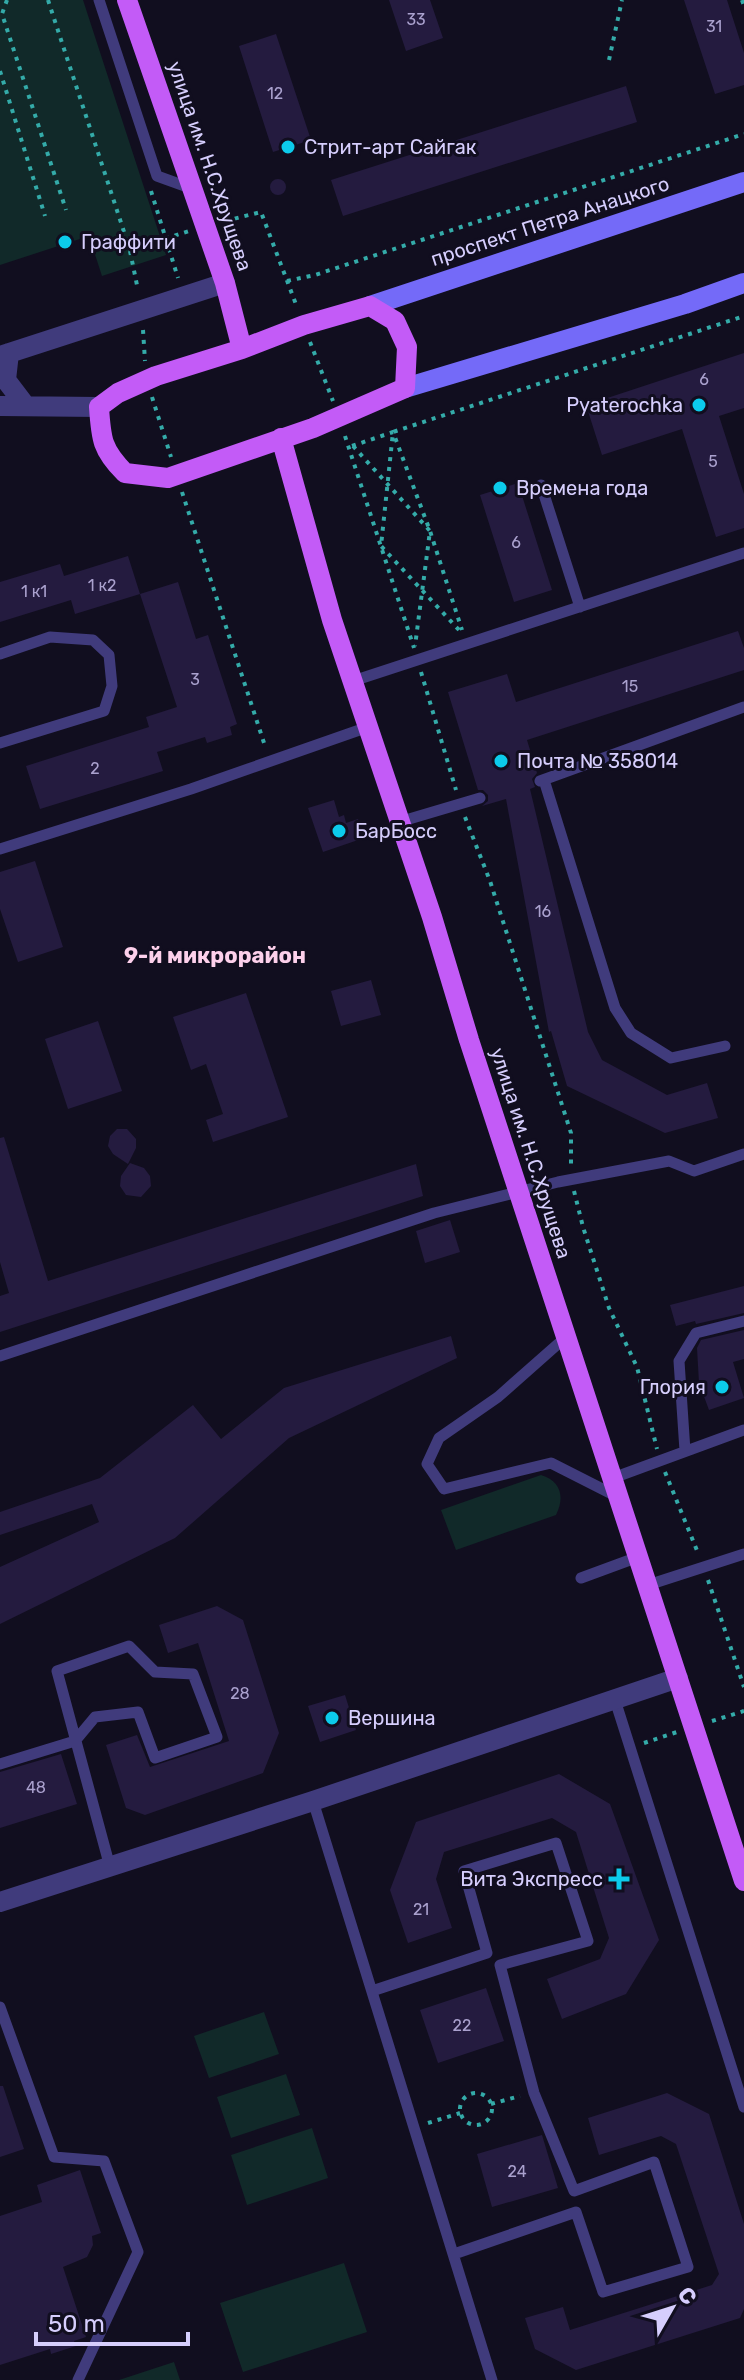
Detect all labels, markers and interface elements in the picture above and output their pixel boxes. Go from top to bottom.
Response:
house number: 33 [406,10,426,29]
house number: 31 [706,17,722,36]
street label: улица им. Н.С.Хрущева [163,58,257,274]
house number: 12 [267,84,283,103]
place label: Стрит-арт Сайгак [304,135,477,159]
marker: Стрит-арт Сайгак [279,138,297,156]
street label: проспект Петра Анацкого [428,171,672,271]
place label: Граффити [81,230,176,254]
marker: Граффити [56,233,74,251]
house number: 6 [699,370,709,389]
place label: Pyaterochka [566,393,683,417]
marker: Pyaterochka [690,396,708,414]
house number: 5 [708,452,718,471]
place label: Времена года [516,476,648,500]
marker: Времена года [491,479,509,497]
house number: 6 [511,533,521,552]
house number: 1 к2 [88,576,116,595]
house number: 1 к1 [21,582,47,601]
house number: 3 [190,670,200,689]
house number: 15 [622,677,638,696]
place label: Почта № 358014 [517,749,678,773]
marker: Почта № 358014 [492,752,510,770]
house number: 2 [90,759,100,778]
place label: БарБосс [355,819,437,843]
marker: БарБосс [330,822,348,840]
house number: 16 [535,902,552,921]
district label: 9-й микрорайон [124,942,306,969]
street label: улица им. Н.С.Хрущева [486,1045,576,1261]
place label: Глория [640,1375,706,1399]
marker: Глория [713,1378,731,1396]
house number: 28 [230,1684,250,1703]
place label: Вершина [348,1706,436,1730]
marker: Вершина [323,1709,341,1727]
house number: 48 [26,1778,46,1797]
place label: Вита Экспресс [460,1867,603,1891]
marker: Вита Экспресс [610,1870,628,1888]
house number: 21 [413,1900,429,1919]
house number: 22 [453,2016,471,2035]
house number: 24 [507,2162,527,2181]
north arrow [632,2268,712,2348]
text: С [672,2281,703,2310]
scale bar [36,2296,188,2346]
text: 50 m [48,2310,105,2338]

